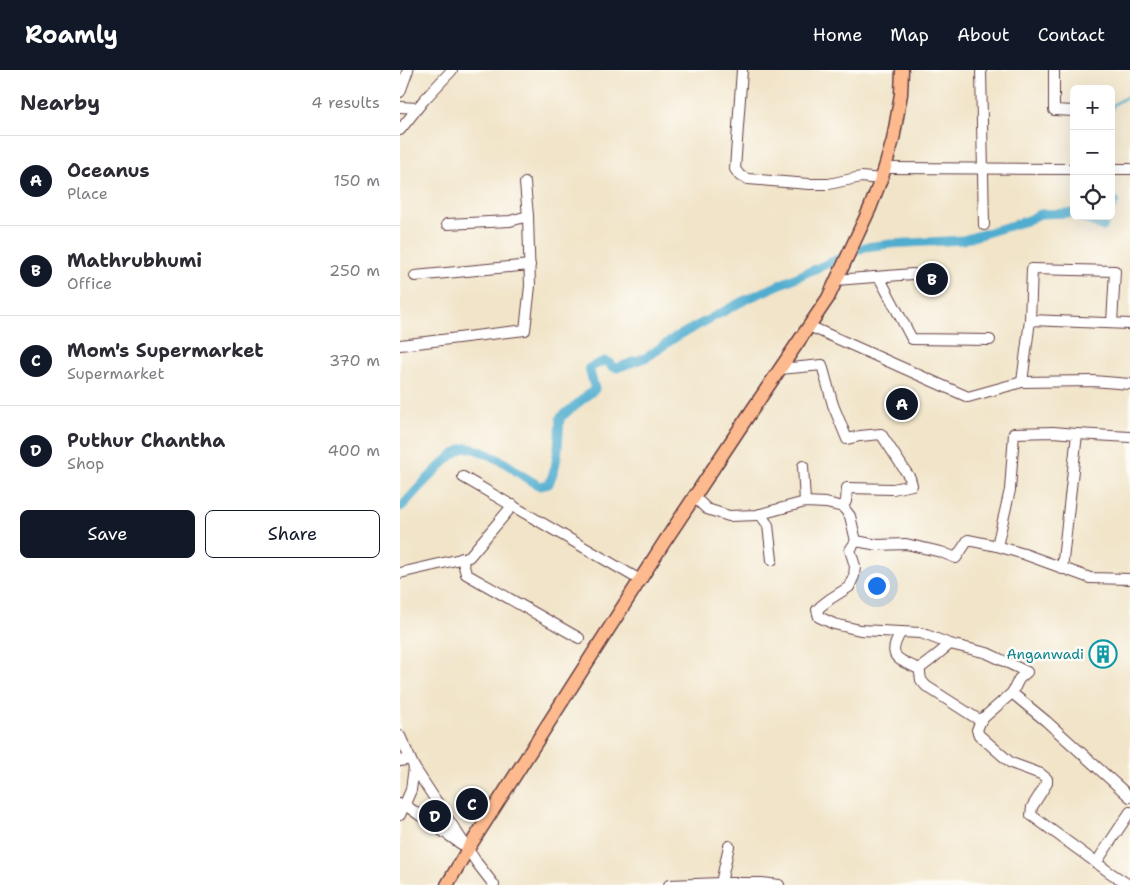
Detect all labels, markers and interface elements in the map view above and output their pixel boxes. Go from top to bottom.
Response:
text: Roamly [25,19,118,51]
text: Home [813,23,862,47]
text: Map [890,23,929,47]
text: About [957,23,1010,47]
text: Contact [1038,23,1105,47]
map controls [1070,85,1115,220]
button: + [1070,85,1115,130]
text: Nearby [20,89,100,117]
text: 4 results [311,92,380,113]
button: − [1070,130,1115,175]
text: Oceanus [67,158,150,183]
text: A [30,170,42,191]
text: 150 m [333,170,380,191]
button: locate [1070,175,1115,220]
text: Place [67,183,108,204]
text: Mathrubhumi [67,248,202,273]
text: B [31,260,41,281]
text: 250 m [329,260,380,281]
pin: B [916,260,948,298]
text: Office [67,273,112,294]
text: Mom's Supermarket [67,338,264,363]
text: C [31,350,41,371]
text: 370 m [329,350,380,371]
text: Supermarket [67,363,164,384]
pin: A [886,385,918,423]
text: Puthur Chantha [67,428,225,453]
text: D [30,440,42,461]
text: 400 m [327,440,380,461]
text: Shop [67,453,104,474]
button: Save [20,510,195,558]
button: Share [205,510,380,558]
your location [864,573,890,599]
building icon: Anganwadi [1088,639,1118,669]
place label: Anganwadi [1007,645,1084,663]
pin: C [456,785,488,823]
pin: D [419,797,451,835]

